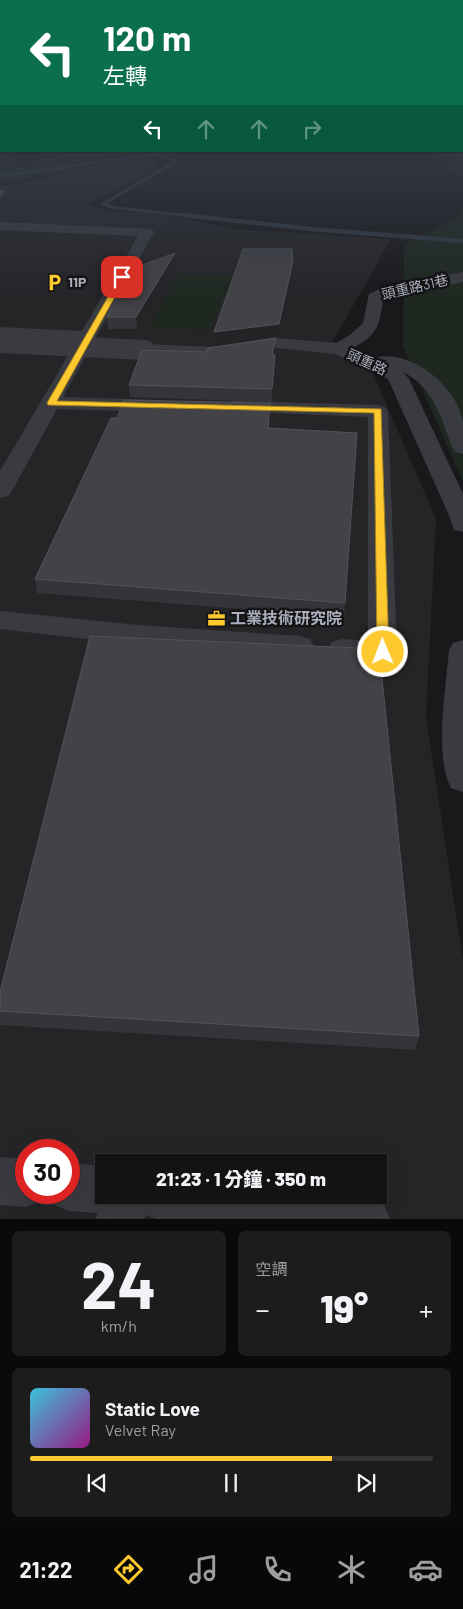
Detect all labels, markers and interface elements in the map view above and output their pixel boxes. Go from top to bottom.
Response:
text: 120 m [103,16,191,58]
icon: left [20,20,85,85]
text: 左轉 [103,62,147,88]
icon: left [139,115,167,143]
icon: ahead [192,115,220,143]
icon: ahead [245,115,273,143]
icon: right [298,115,326,143]
pin [101,256,143,298]
icon: arrive [108,263,136,291]
street label: 頭重路31巷 [380,271,450,302]
parking icon: 11P [44,272,64,292]
place label: 11P [68,273,86,290]
street label: 頭重路 [345,345,390,378]
office icon: 工業技術研究院 [206,608,226,628]
place label: 工業技術研究院 [230,608,342,627]
position arrow [356,625,408,677]
speed limit sign: 30 [15,1139,80,1204]
text: 21:23 · 1 分鐘 · 350 m [156,1167,326,1190]
text: 24 [81,1244,157,1322]
text: 空調 [256,1259,288,1278]
text: 19° [320,1285,368,1331]
text: − [256,1292,270,1326]
text: + [419,1292,433,1326]
text: km/h [101,1316,137,1335]
text: Static Love [105,1397,200,1420]
text: Velvet Ray [105,1420,176,1439]
icon: previous [83,1469,111,1497]
icon: pause [217,1469,245,1497]
icon: next [352,1469,380,1497]
icon: directions [111,1552,146,1587]
icon: music [186,1552,221,1587]
icon: phone [260,1552,295,1587]
icon: climate [334,1552,369,1587]
icon: car [408,1552,443,1587]
text: 21:22 [20,1556,72,1582]

